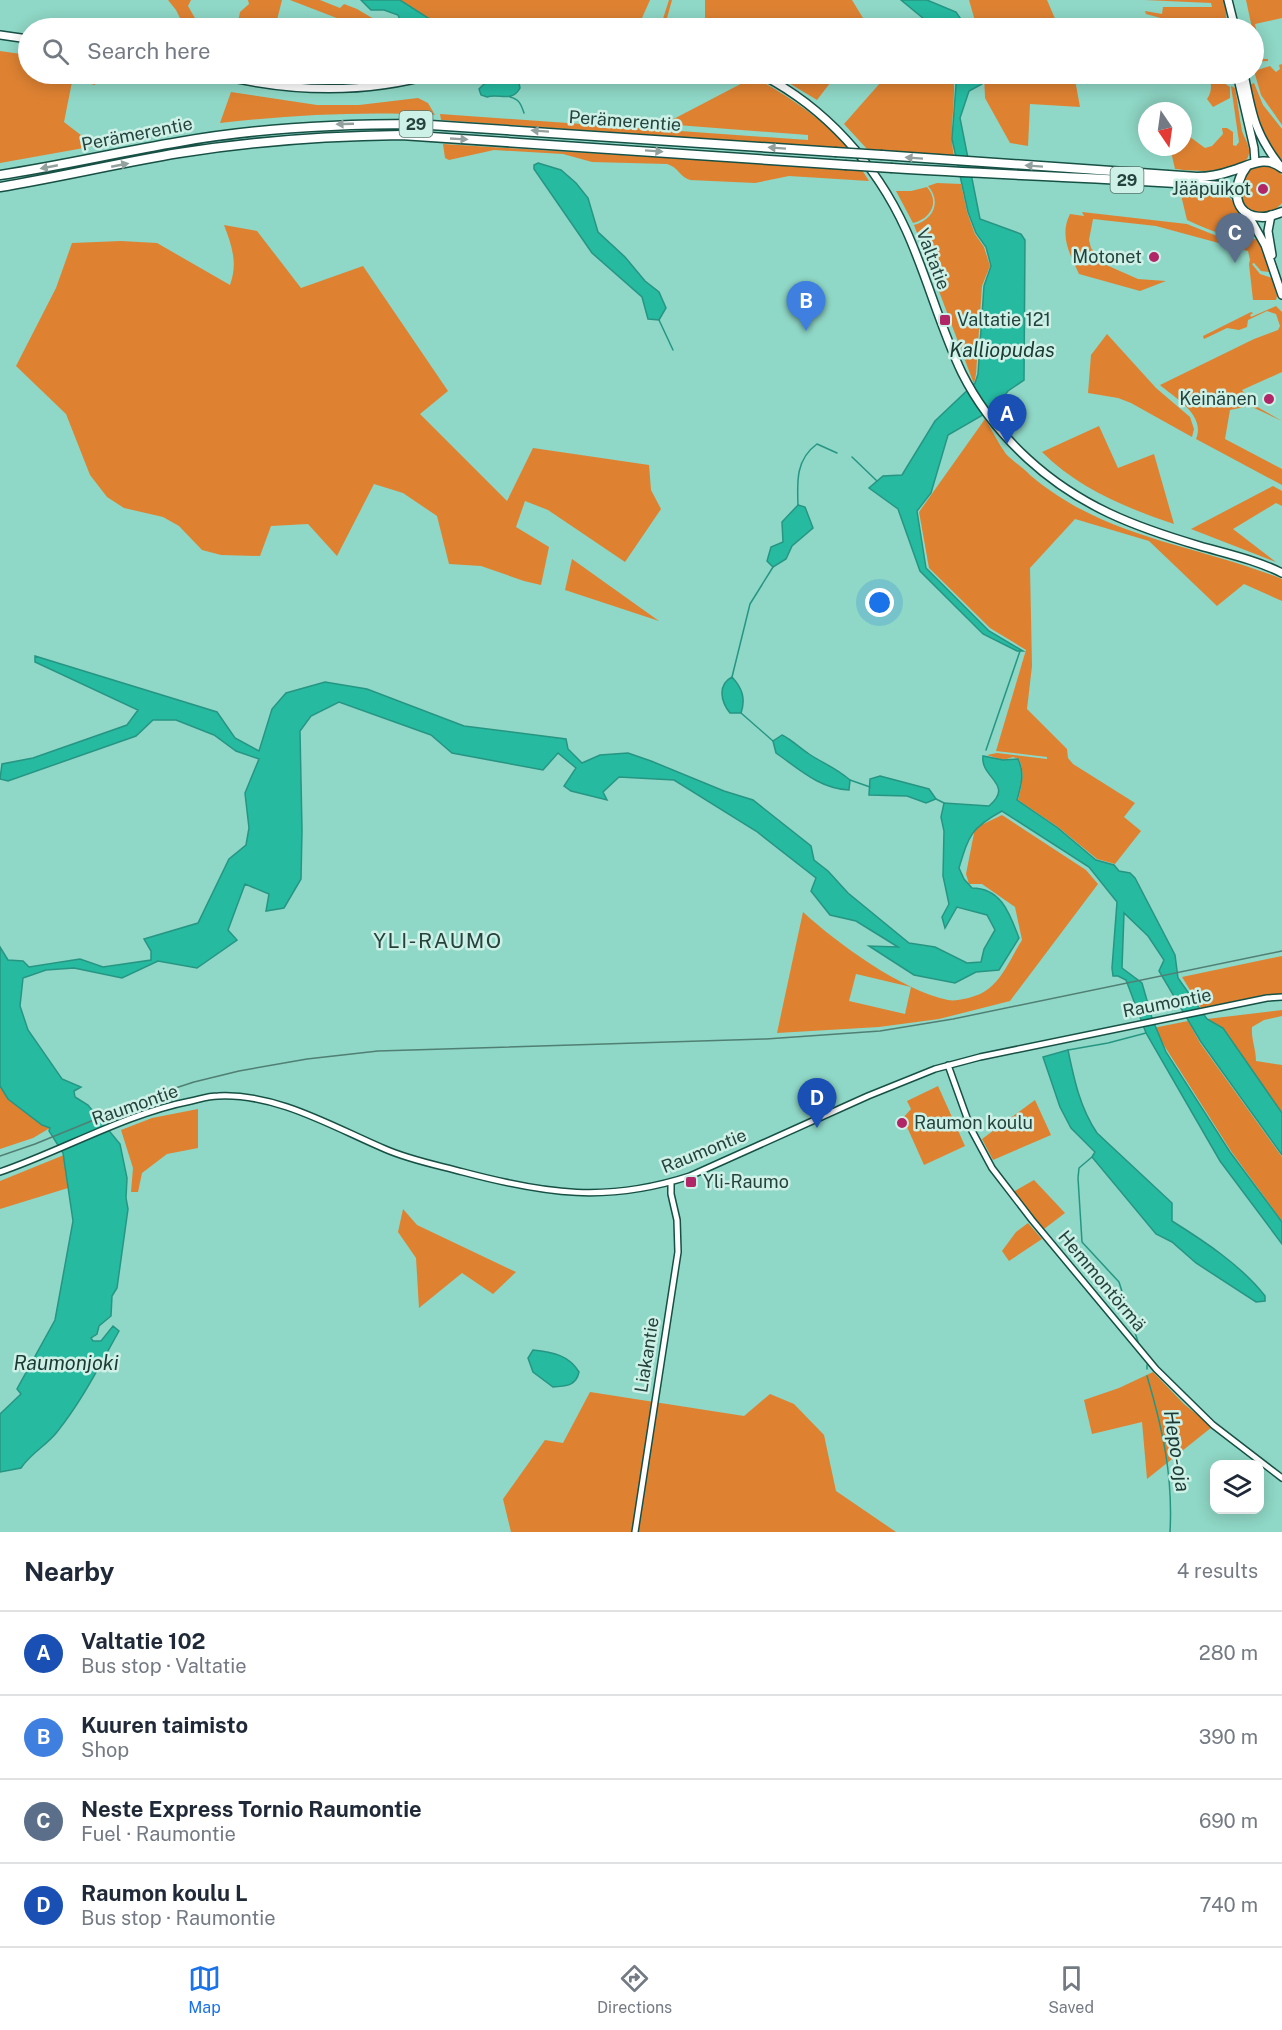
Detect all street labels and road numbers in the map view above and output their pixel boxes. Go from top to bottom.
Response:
street label: Perämerentie [568,106,682,135]
road number: 29 [400,111,432,137]
street label: Perämerentie [80,112,194,155]
road number: 29 [1110,167,1144,193]
street label: Valtatie [912,225,955,293]
street label: Raumontie [1121,984,1213,1021]
street label: Raumontie [89,1080,181,1129]
street label: Raumontie [658,1124,749,1177]
street label: Hemmontörmä [1054,1226,1150,1335]
street label: Liakantie [630,1316,663,1394]

